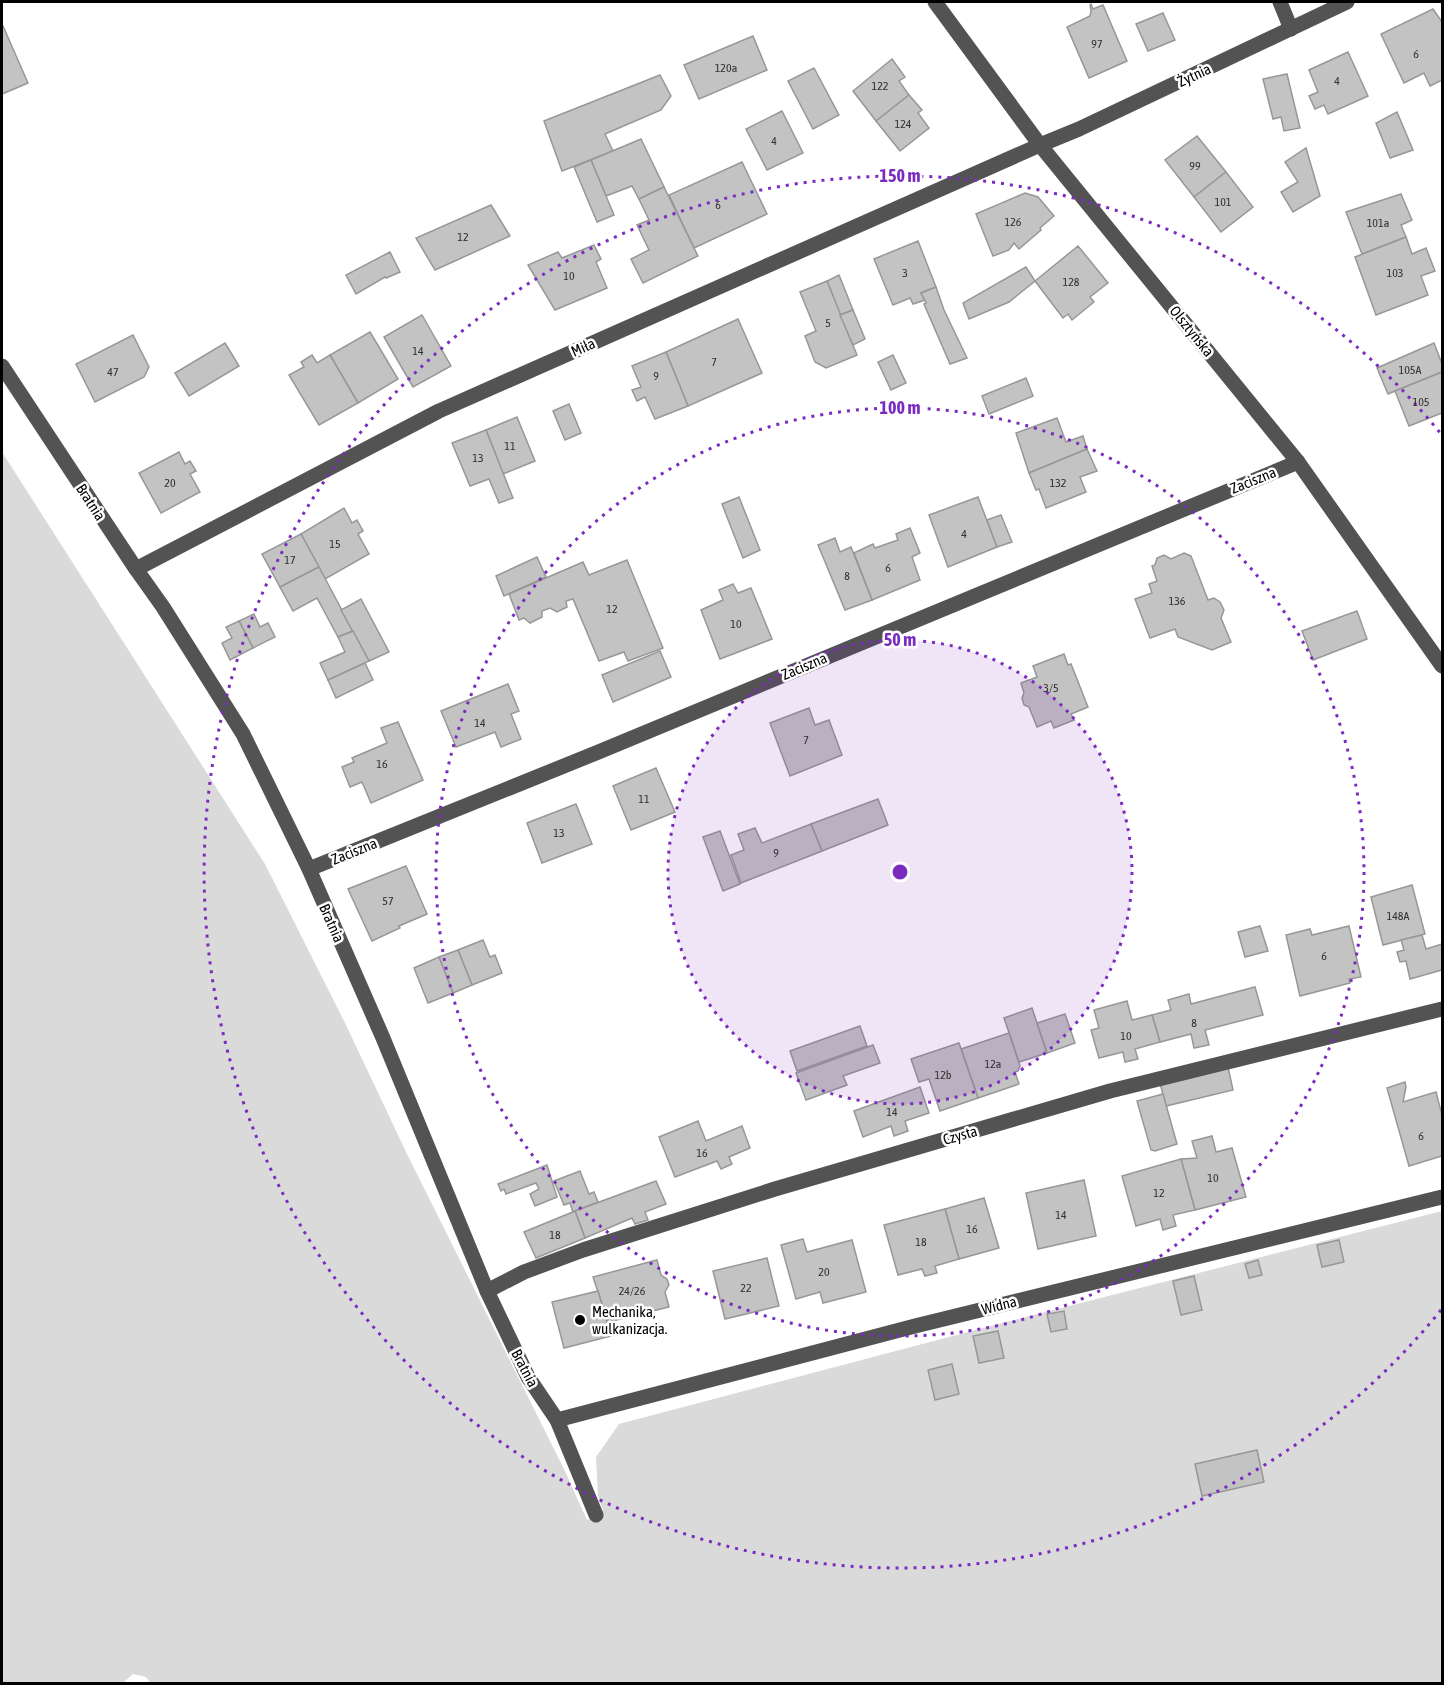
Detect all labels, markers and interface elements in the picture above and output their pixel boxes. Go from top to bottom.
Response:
house number: 97 [1091,37,1103,51]
house number: 6 [1413,47,1419,61]
street label: Żytnia [1175,60,1213,90]
house number: 120a [715,61,737,75]
house number: 4 [1334,74,1340,88]
house number: 122 [872,79,888,93]
house number: 124 [895,117,912,131]
house number: 4 [771,134,777,148]
house number: 99 [1189,159,1201,173]
text: 150 m [880,165,920,186]
house number: 101 [1215,195,1232,209]
house number: 6 [715,198,721,212]
house number: 126 [1005,215,1022,229]
house number: 101a [1367,216,1389,230]
house number: 12 [457,230,469,244]
house number: 3 [902,266,908,280]
house number: 103 [1387,266,1403,280]
house number: 10 [563,269,575,283]
house number: 128 [1063,275,1080,289]
street label: Olsztyńska [1166,302,1218,360]
house number: 5 [825,316,831,330]
street label: Miła [568,334,598,360]
house number: 14 [412,344,424,358]
house number: 7 [711,355,717,369]
house number: 105A [1399,363,1422,377]
house number: 47 [107,365,119,379]
house number: 9 [653,369,659,383]
house number: 105 [1413,395,1429,409]
text: 100 m [880,397,920,418]
house number: 11 [504,439,516,453]
house number: 13 [472,451,484,465]
street label: Zaciszna [1228,463,1278,497]
house number: 20 [164,476,176,490]
house number: 132 [1050,476,1066,490]
street label: Bratnia [73,480,109,524]
house number: 4 [961,527,967,541]
house number: 15 [329,537,341,551]
house number: 17 [284,553,296,567]
house number: 6 [885,561,891,575]
house number: 8 [844,569,850,583]
house number: 136 [1169,594,1186,608]
house number: 12 [606,602,618,616]
house number: 10 [730,617,742,631]
text: 50 m [884,629,916,650]
street label: Zaciszna [779,649,829,683]
house number: 3/5 [1043,681,1059,695]
house number: 14 [474,716,486,730]
house number: 7 [803,733,809,747]
house number: 16 [376,757,388,771]
house number: 11 [638,792,650,806]
house number: 13 [553,826,565,840]
street label: Zaciszna [329,834,379,868]
house number: 9 [773,846,779,860]
centre of rings [890,862,910,882]
house number: 57 [382,894,394,908]
street label: Bratnia [316,901,348,945]
house number: 148A [1387,909,1410,923]
house number: 6 [1321,949,1327,963]
house number: 8 [1191,1016,1197,1030]
house number: 10 [1120,1029,1132,1043]
house number: 12a [985,1057,1001,1071]
house number: 12b [935,1068,952,1082]
house number: 14 [886,1105,898,1119]
street label: Czysta [941,1122,979,1148]
house number: 6 [1418,1129,1424,1143]
house number: 16 [696,1146,708,1160]
house number: 10 [1207,1171,1219,1185]
house number: 12 [1153,1186,1165,1200]
house number: 14 [1055,1208,1067,1222]
house number: 16 [966,1222,978,1236]
house number: 18 [549,1228,561,1242]
house number: 18 [915,1235,927,1249]
house number: 20 [818,1265,830,1279]
house number: 22 [740,1281,752,1295]
house number: 24/26 [619,1284,646,1298]
street label: Widna [980,1292,1018,1318]
place label: Mechanika, wulkanizacja. [592,1303,668,1337]
marker: Mechanika, wulkanizacja. [573,1313,587,1327]
street label: Bratnia [508,1346,542,1390]

